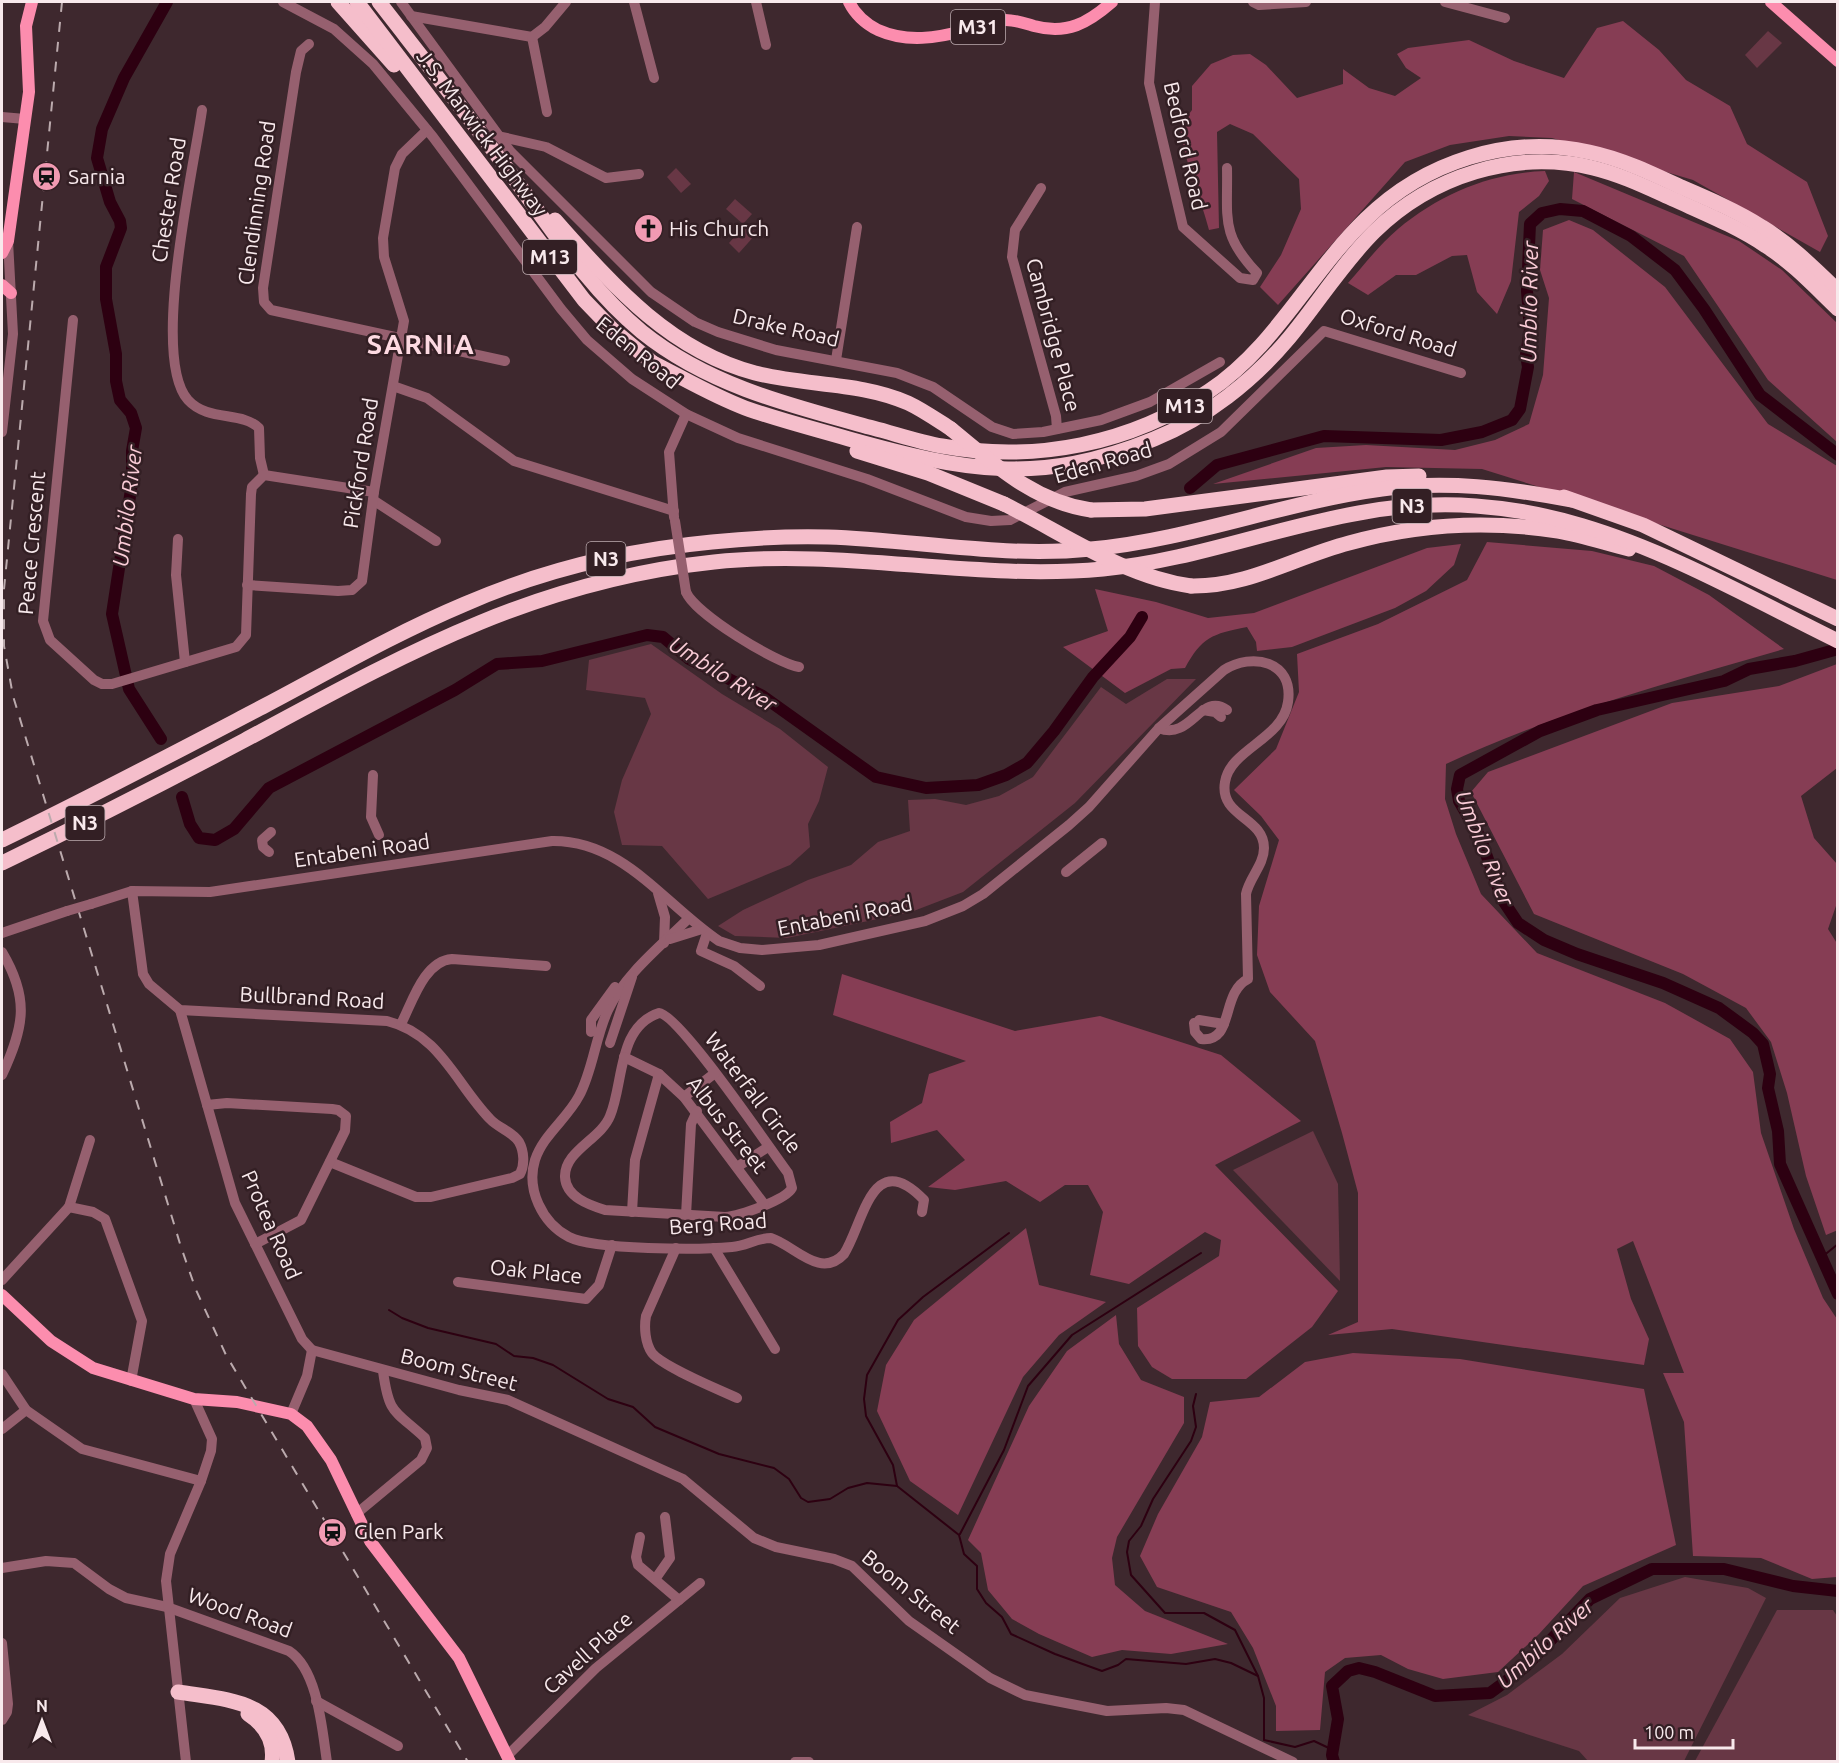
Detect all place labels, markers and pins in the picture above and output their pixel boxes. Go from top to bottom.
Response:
station icon: Sarnia [31,161,63,193]
place label: Sarnia [68,164,126,188]
church icon: His Church [632,213,664,245]
place label: His Church [669,216,769,240]
station icon: Glen Park [317,1516,349,1548]
place label: Glen Park [354,1519,444,1543]

